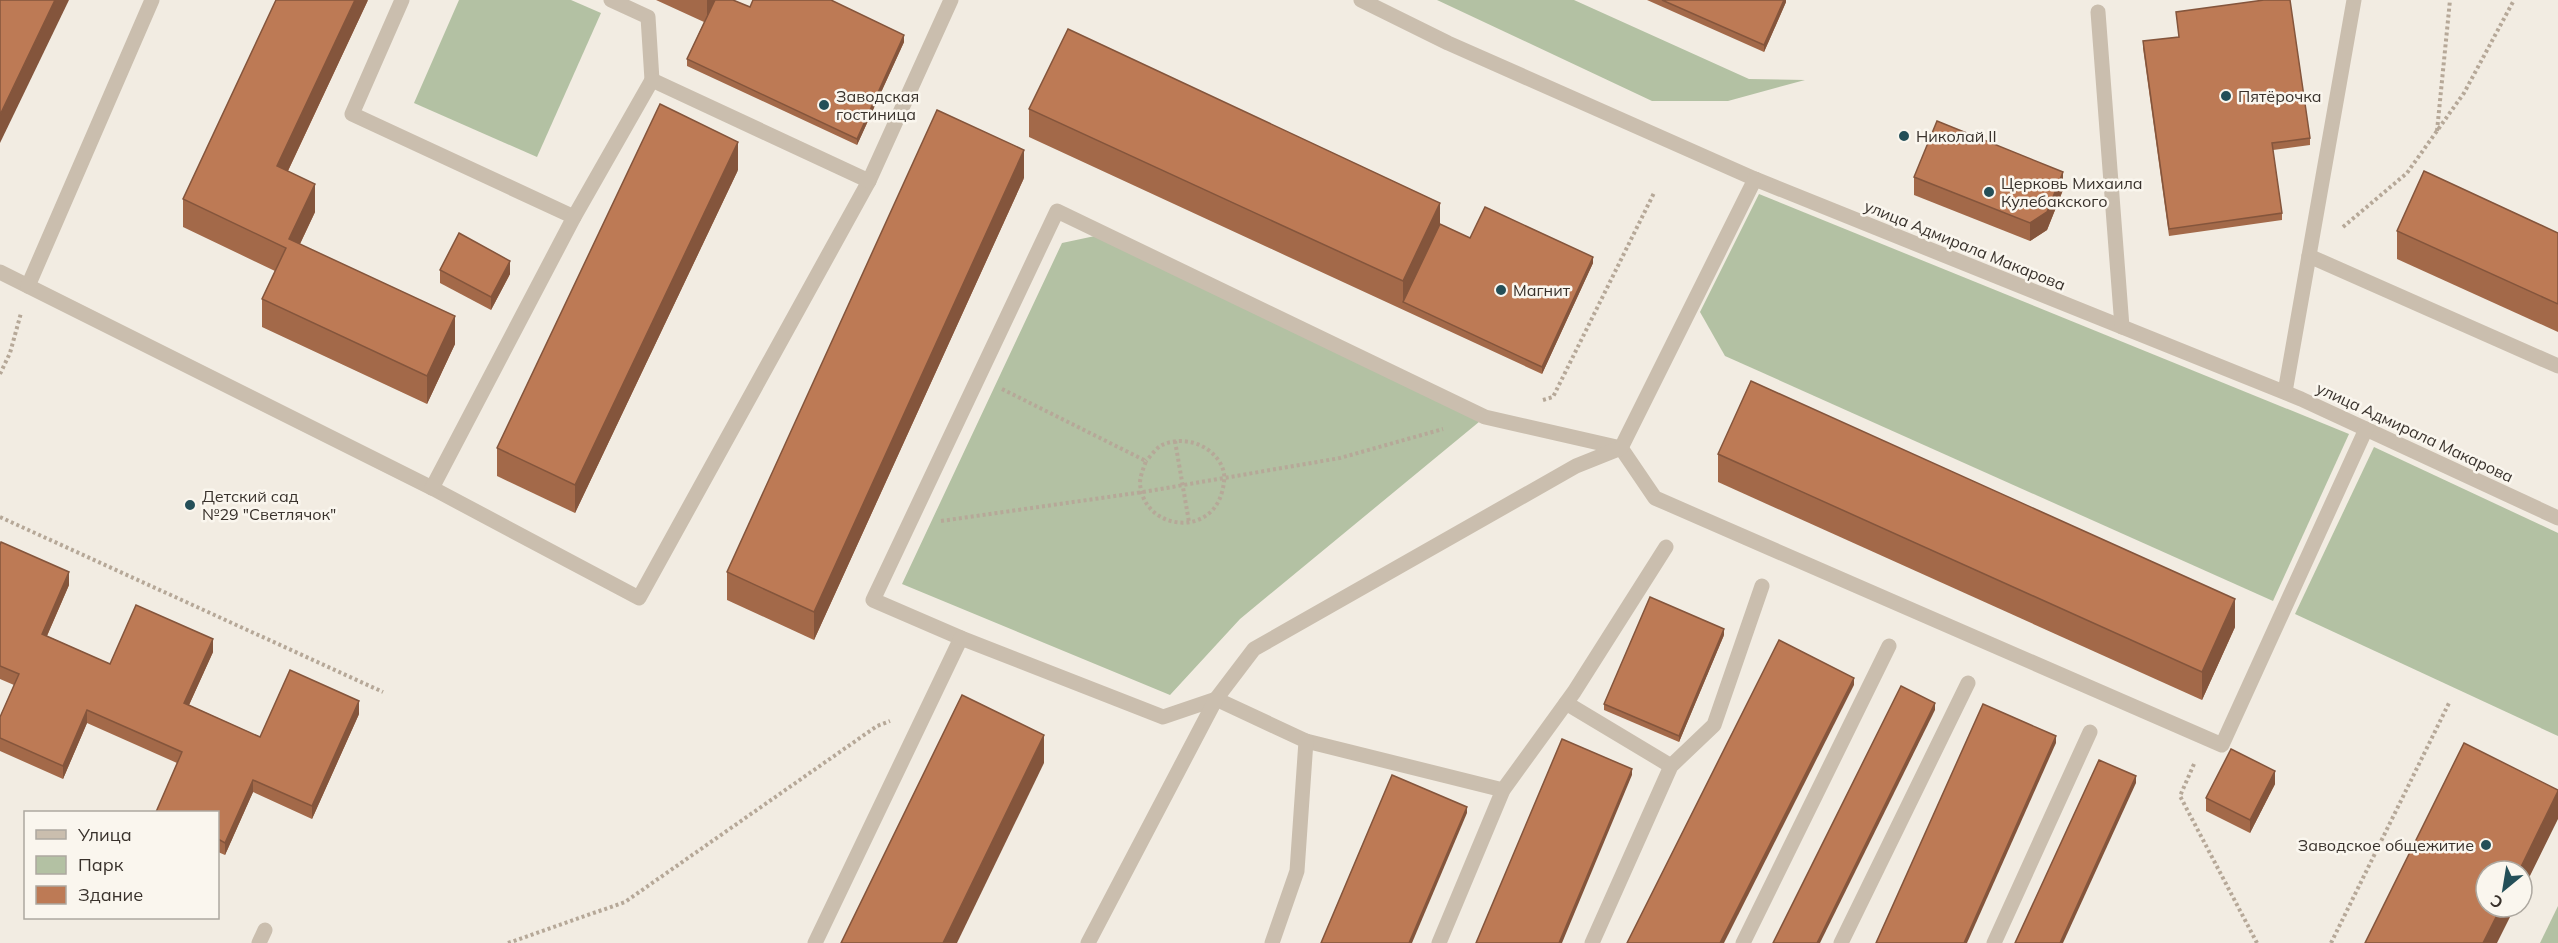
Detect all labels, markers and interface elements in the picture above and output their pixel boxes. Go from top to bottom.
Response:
place label: Заводская гостиница [836,86,919,124]
place label: Пятёрочка [2238,86,2322,106]
marker: Пятёрочка [2219,89,2233,103]
marker: Заводская гостиница [817,98,831,112]
place label: Николай II [1916,126,1997,146]
marker: Николай II [1897,129,1911,143]
place label: Церковь Михаила Кулебакского [2001,173,2143,211]
marker: Церковь Михаила Кулебакского [1982,185,1996,199]
street label: улица Адмирала Макарова [1862,195,2068,295]
place label: Магнит [1513,280,1571,300]
marker: Магнит [1494,283,1508,297]
street label: улица Адмирала Макарова [2313,377,2517,487]
place label: Детский сад №29 "Светлячок" [202,486,336,524]
marker: Детский сад №29 "Светлячок" [183,498,197,512]
legend [24,811,219,919]
text: Улица [77,823,132,846]
place label: Заводское общежитие [2298,835,2474,855]
marker: Заводское общежитие [2479,838,2493,852]
text: Парк [78,853,124,876]
north arrow [2474,859,2534,919]
text: Здание [78,883,143,906]
text: С [2487,891,2506,913]

